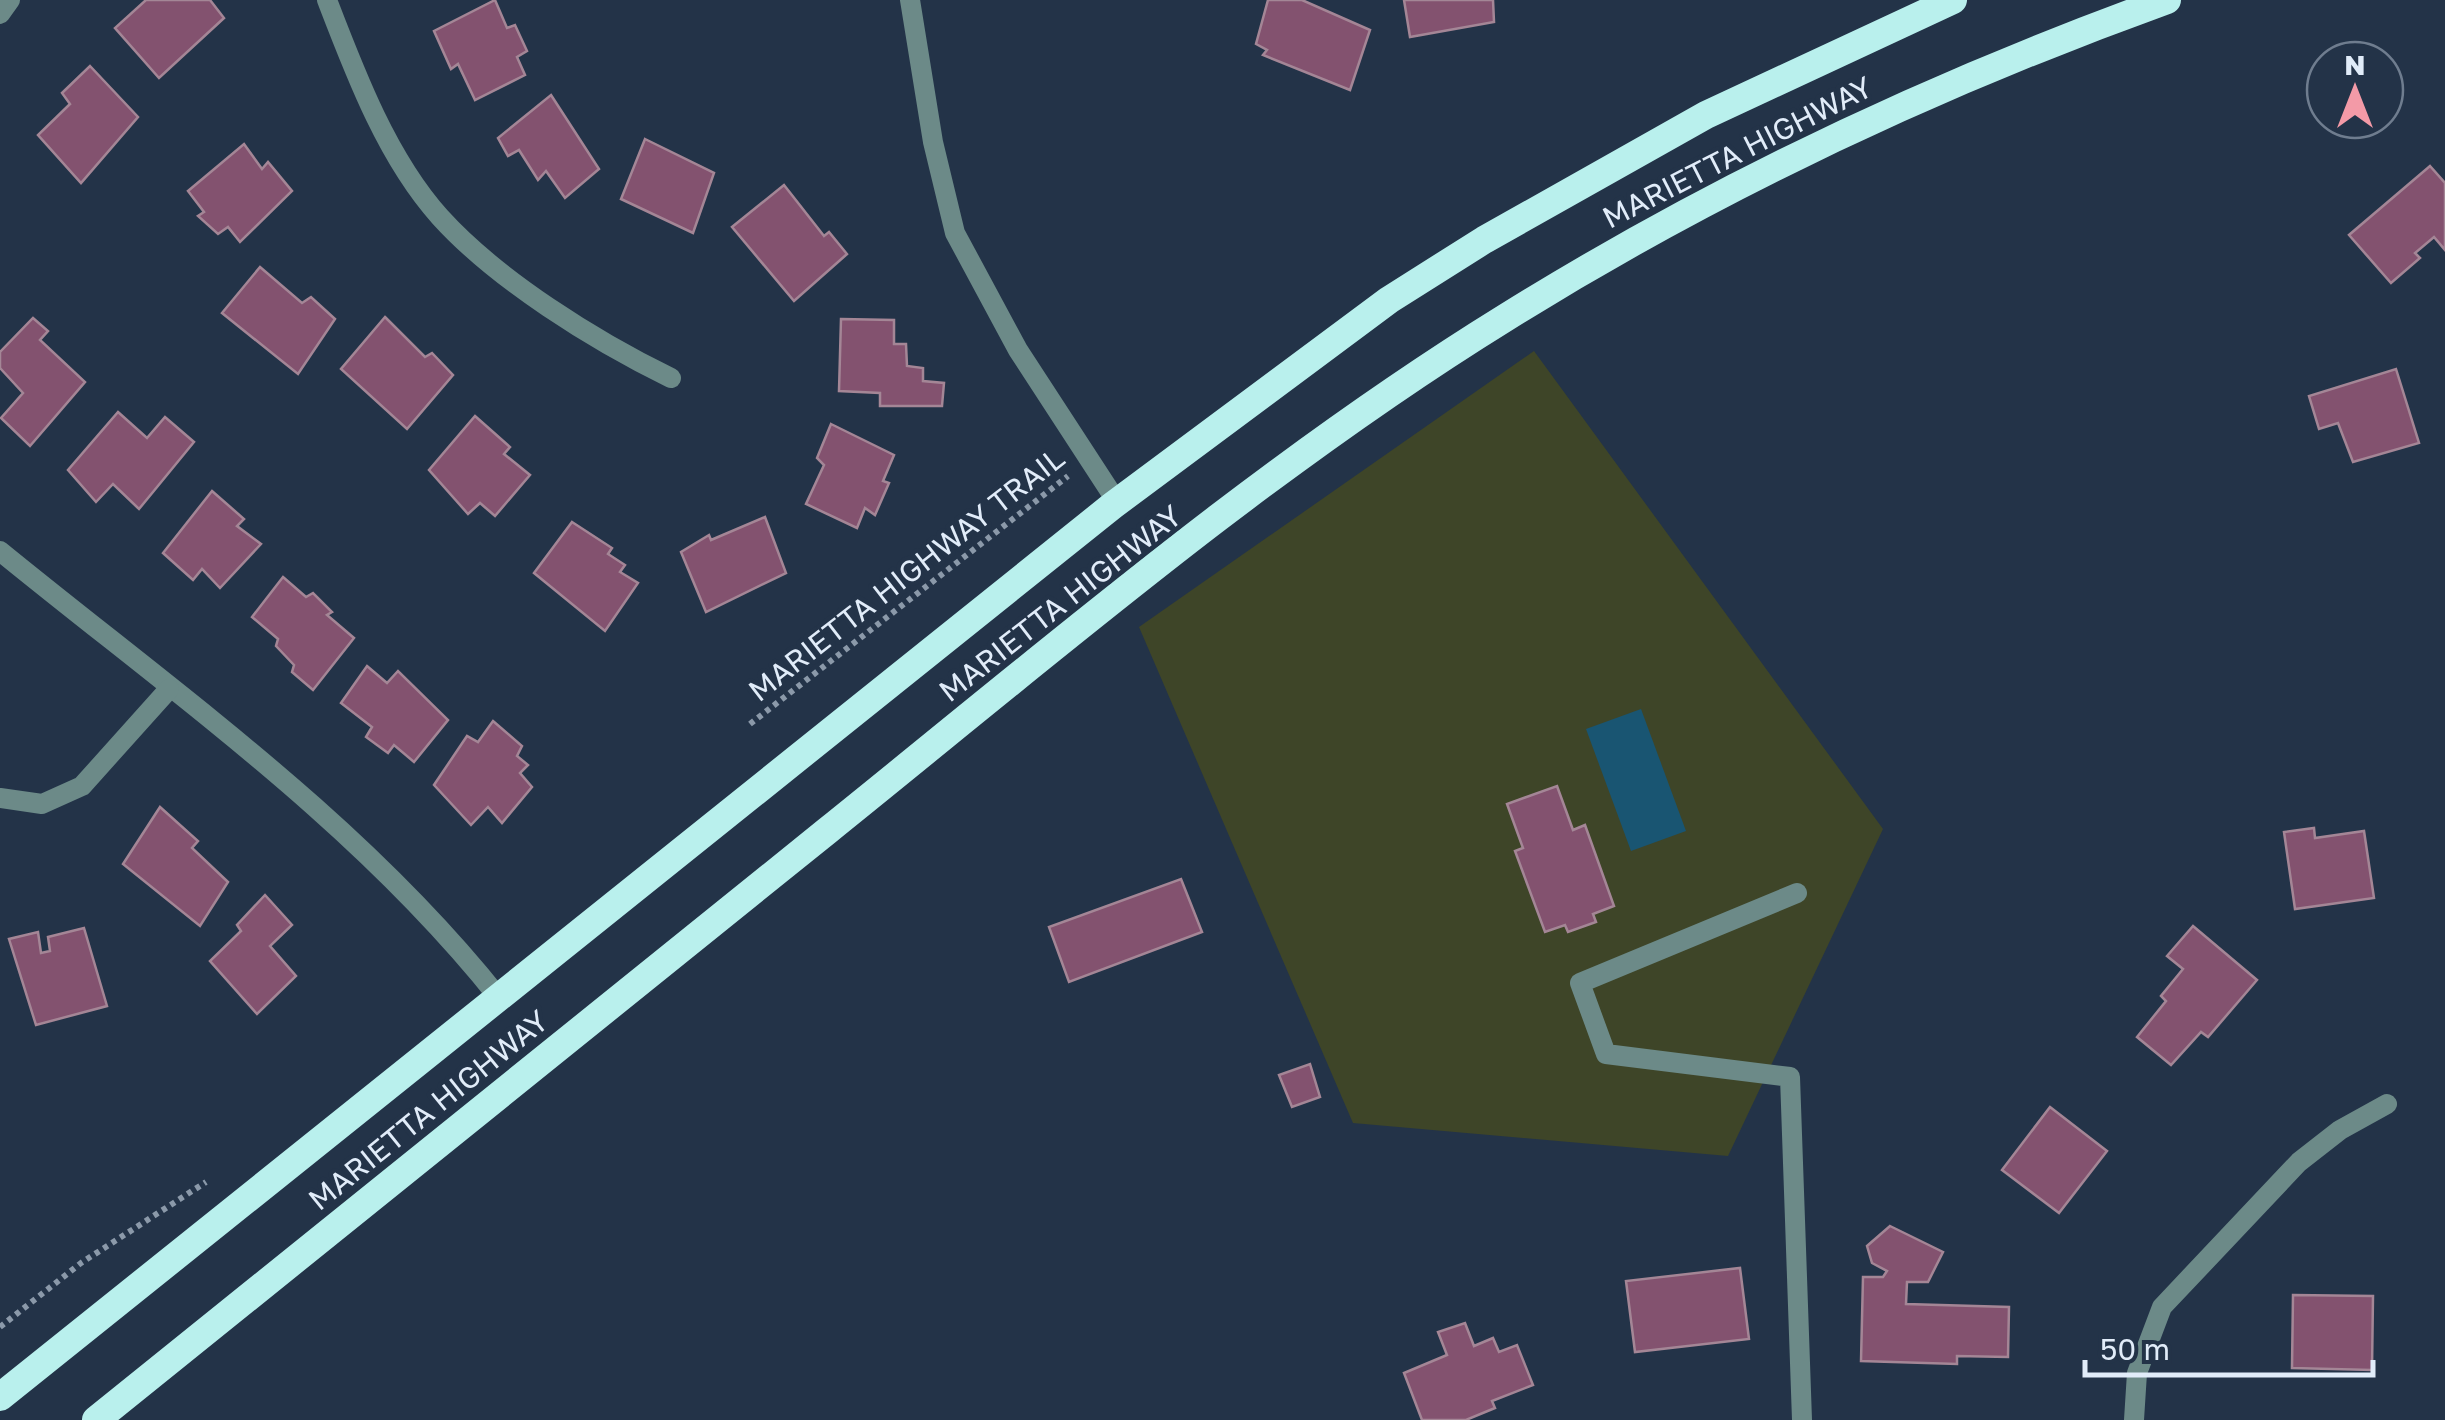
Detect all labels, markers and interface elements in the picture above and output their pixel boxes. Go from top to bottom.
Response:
north arrow [2305,40,2405,140]
text: N [2344,48,2366,81]
street label: MARIETTA HIGHWAY [1596,68,1878,236]
street label: MARIETTA HIGHWAY TRAIL [741,440,1071,708]
street label: MARIETTA HIGHWAY [932,497,1188,709]
street label: MARIETTA HIGHWAY [301,1002,555,1218]
scale bar [2085,1315,2372,1377]
text: 50 m [2100,1331,2170,1367]

